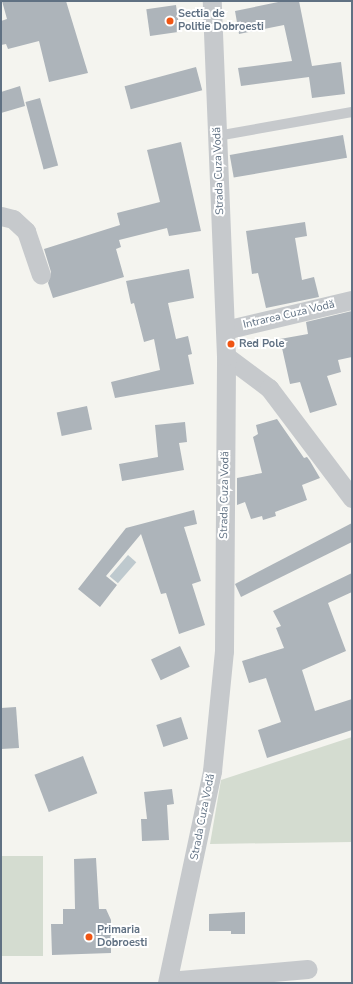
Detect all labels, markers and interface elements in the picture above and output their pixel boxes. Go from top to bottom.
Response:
place label: Sectia de Politie Dobroesti [178,8,264,34]
marker: Sectia de Politie Dobroesti [165,16,175,26]
street label: Strada Cuza Vodă [211,127,227,215]
street label: Intrarea Cuza Vodă [242,298,336,332]
place label: Red Pole [239,337,285,351]
marker: Red Pole [226,339,236,349]
street label: Strada Cuza Vodă [218,451,232,539]
street label: Strada Cuza Vodă [188,773,218,861]
place label: Primaria Dobroesti [97,924,147,950]
marker: Primaria Dobroesti [84,932,94,942]

